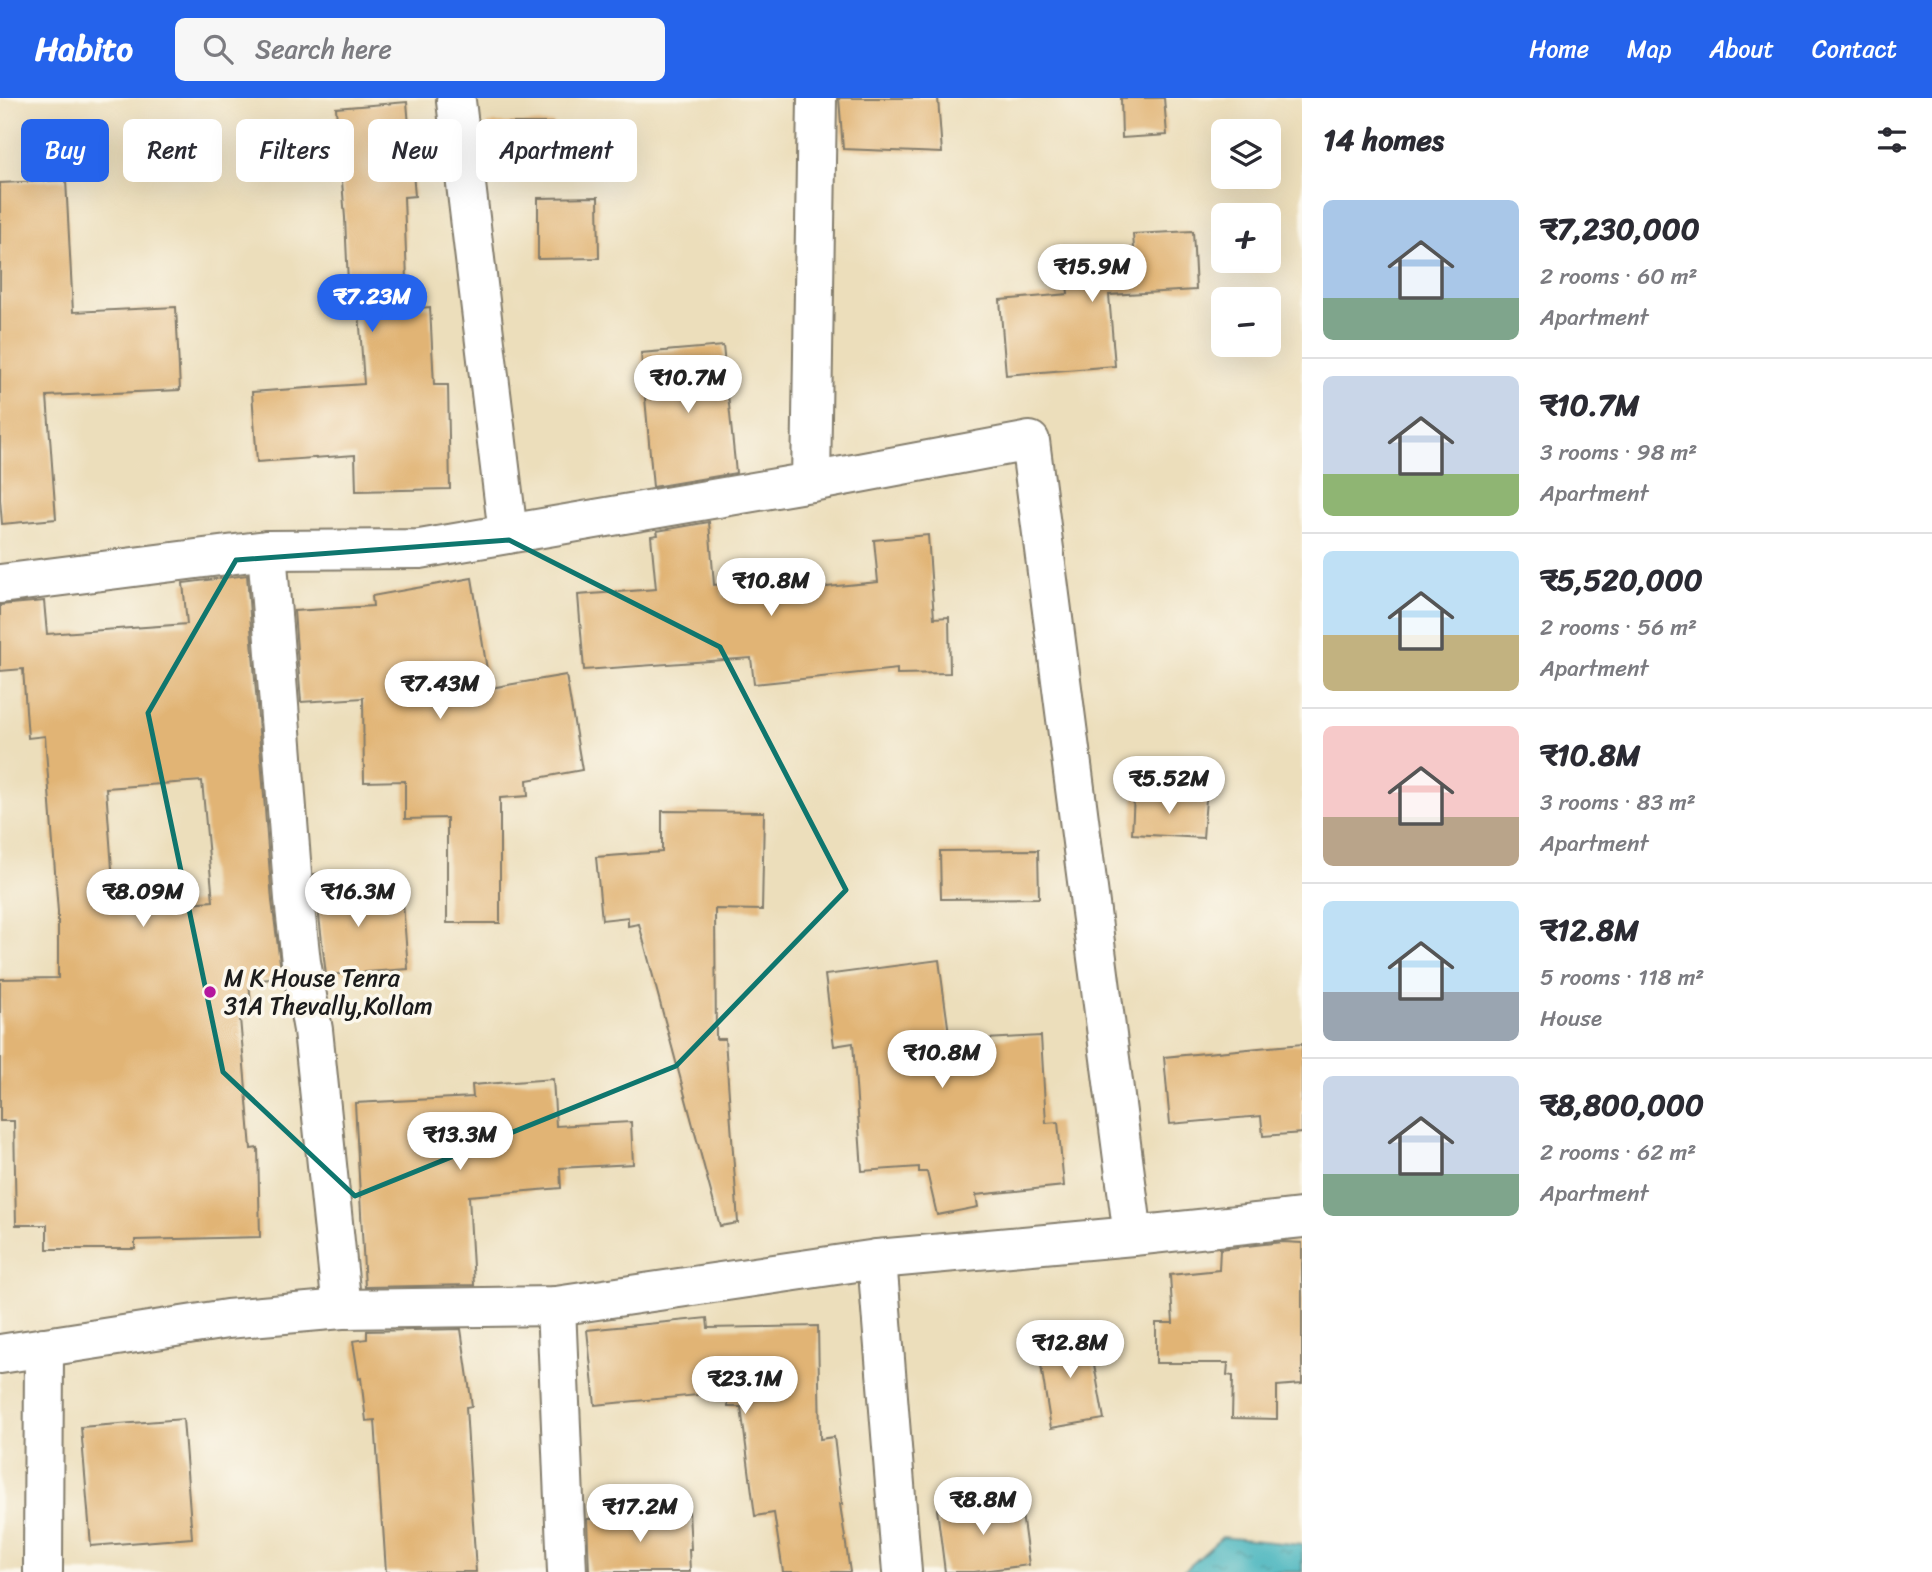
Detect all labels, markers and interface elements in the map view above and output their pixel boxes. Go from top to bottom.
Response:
search box [175,18,665,81]
text: Habito [35,20,133,78]
text: Search here [255,26,392,72]
text: Home [1529,28,1589,70]
text: Map [1627,28,1671,70]
text: About [1709,28,1774,70]
text: Contact [1812,28,1897,70]
icon: search [199,30,237,68]
text: 14 homes [1323,113,1444,167]
chip: Buy [21,119,109,182]
chip: Rent [123,119,222,182]
chip: Filters [236,119,354,182]
chip: New [368,119,462,182]
chip: Apartment [476,119,637,182]
map controls [1211,119,1281,357]
button: layers [1211,119,1281,189]
icon: filters [1873,121,1911,159]
text: ₹7,230,000 [1540,202,1700,256]
button: + [1211,203,1281,273]
icon: home [1379,228,1463,312]
pin: ₹15.9M [1035,244,1149,304]
text: ₹15.9M [1054,246,1130,287]
text: 2 rooms · 60 m² [1540,256,1698,297]
pin: ₹7.23M [315,274,429,334]
text: ₹7.23M [333,276,411,317]
button: − [1211,287,1281,357]
text: Apartment [1540,297,1649,338]
pin: ₹10.7M [631,356,745,415]
text: ₹10.7M [650,357,726,398]
text: ₹10.7M [1540,378,1639,432]
icon: home [1379,404,1463,488]
text: 3 rooms · 98 m² [1540,432,1697,473]
text: Apartment [1540,473,1649,514]
text: ₹5,520,000 [1540,553,1703,607]
pin: ₹10.8M [714,559,828,618]
text: ₹10.8M [733,560,809,601]
icon: home [1379,579,1463,663]
text: 2 rooms · 56 m² [1540,607,1697,648]
text: Apartment [1540,648,1649,689]
pin: ₹7.43M [383,662,497,721]
text: ₹7.43M [401,663,479,704]
text: ₹10.8M [1540,728,1640,782]
icon: home [1379,754,1463,838]
pin: ₹5.52M [1112,756,1226,816]
text: ₹5.52M [1129,758,1209,799]
text: 3 rooms · 83 m² [1540,782,1696,823]
text: Apartment [1540,823,1649,864]
pin: ₹8.09M [86,870,200,929]
pin: ₹16.3M [301,870,415,929]
text: ₹8.09M [102,871,184,912]
text: ₹16.3M [321,871,395,912]
text: ₹12.8M [1540,903,1639,957]
icon: home [1379,929,1463,1013]
place label: M K House Tenra 31A Thevally,Kollam [224,957,433,1027]
text: 5 rooms · 118 m² [1540,957,1704,998]
marker: M K House Tenra 31A Thevally,Kollam [202,984,218,1000]
text: House [1540,998,1602,1039]
pin: ₹10.8M [885,1030,999,1090]
text: ₹10.8M [904,1032,980,1073]
text: ₹8,800,000 [1540,1078,1704,1132]
icon: home [1379,1104,1463,1188]
pin: ₹13.3M [403,1112,517,1172]
text: ₹13.3M [423,1114,497,1155]
text: 2 rooms · 62 m² [1540,1132,1696,1173]
text: Apartment [1540,1173,1649,1214]
pin: ₹12.8M [1013,1320,1127,1380]
text: ₹12.8M [1032,1322,1108,1363]
pin: ₹23.1M [688,1356,802,1416]
text: ₹23.1M [708,1358,782,1399]
pin: ₹8.8M [934,1478,1032,1537]
text: ₹8.8M [950,1479,1016,1520]
pin: ₹17.2M [583,1484,697,1544]
text: ₹17.2M [603,1486,677,1527]

